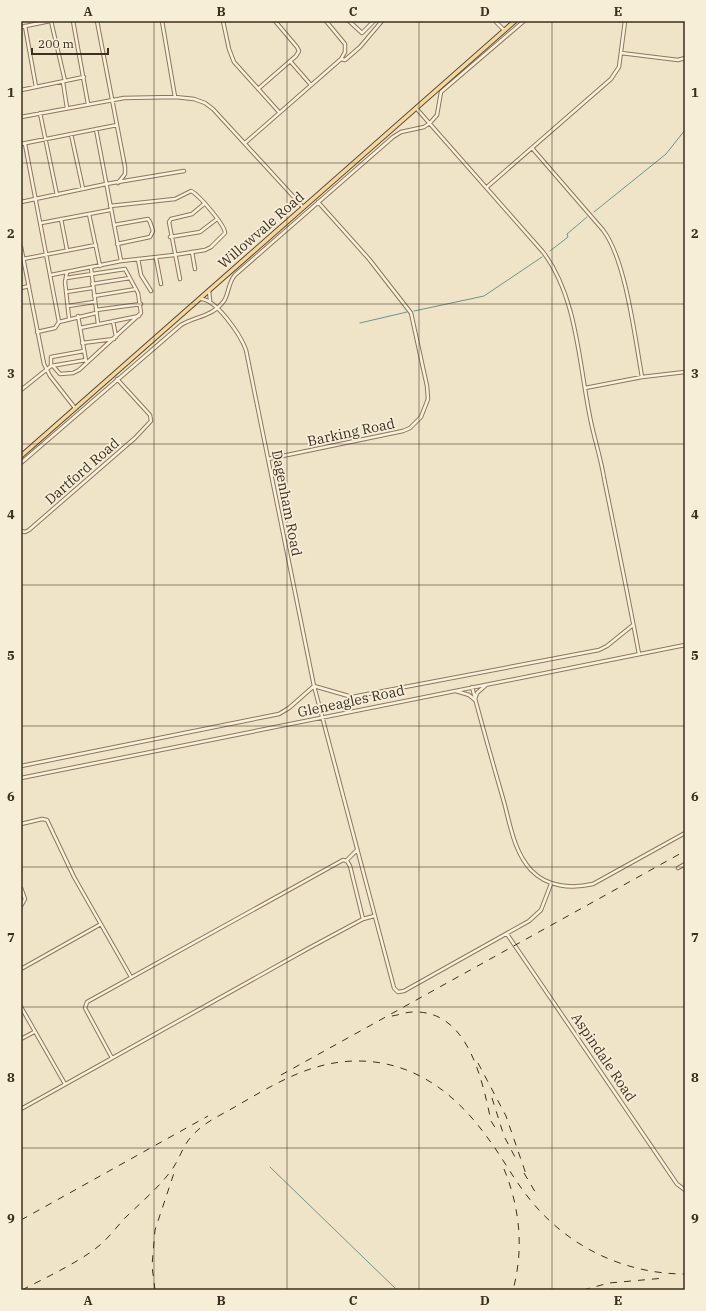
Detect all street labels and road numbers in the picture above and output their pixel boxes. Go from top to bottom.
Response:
street label: Willowvale Road [214,187,308,272]
street label: Barking Road [306,414,397,450]
street label: Dartford Road [41,433,123,508]
street label: Dagenham Road [268,448,306,558]
street label: Gleneagles Road [296,681,407,721]
street label: Aspindale Road [568,1009,640,1105]

